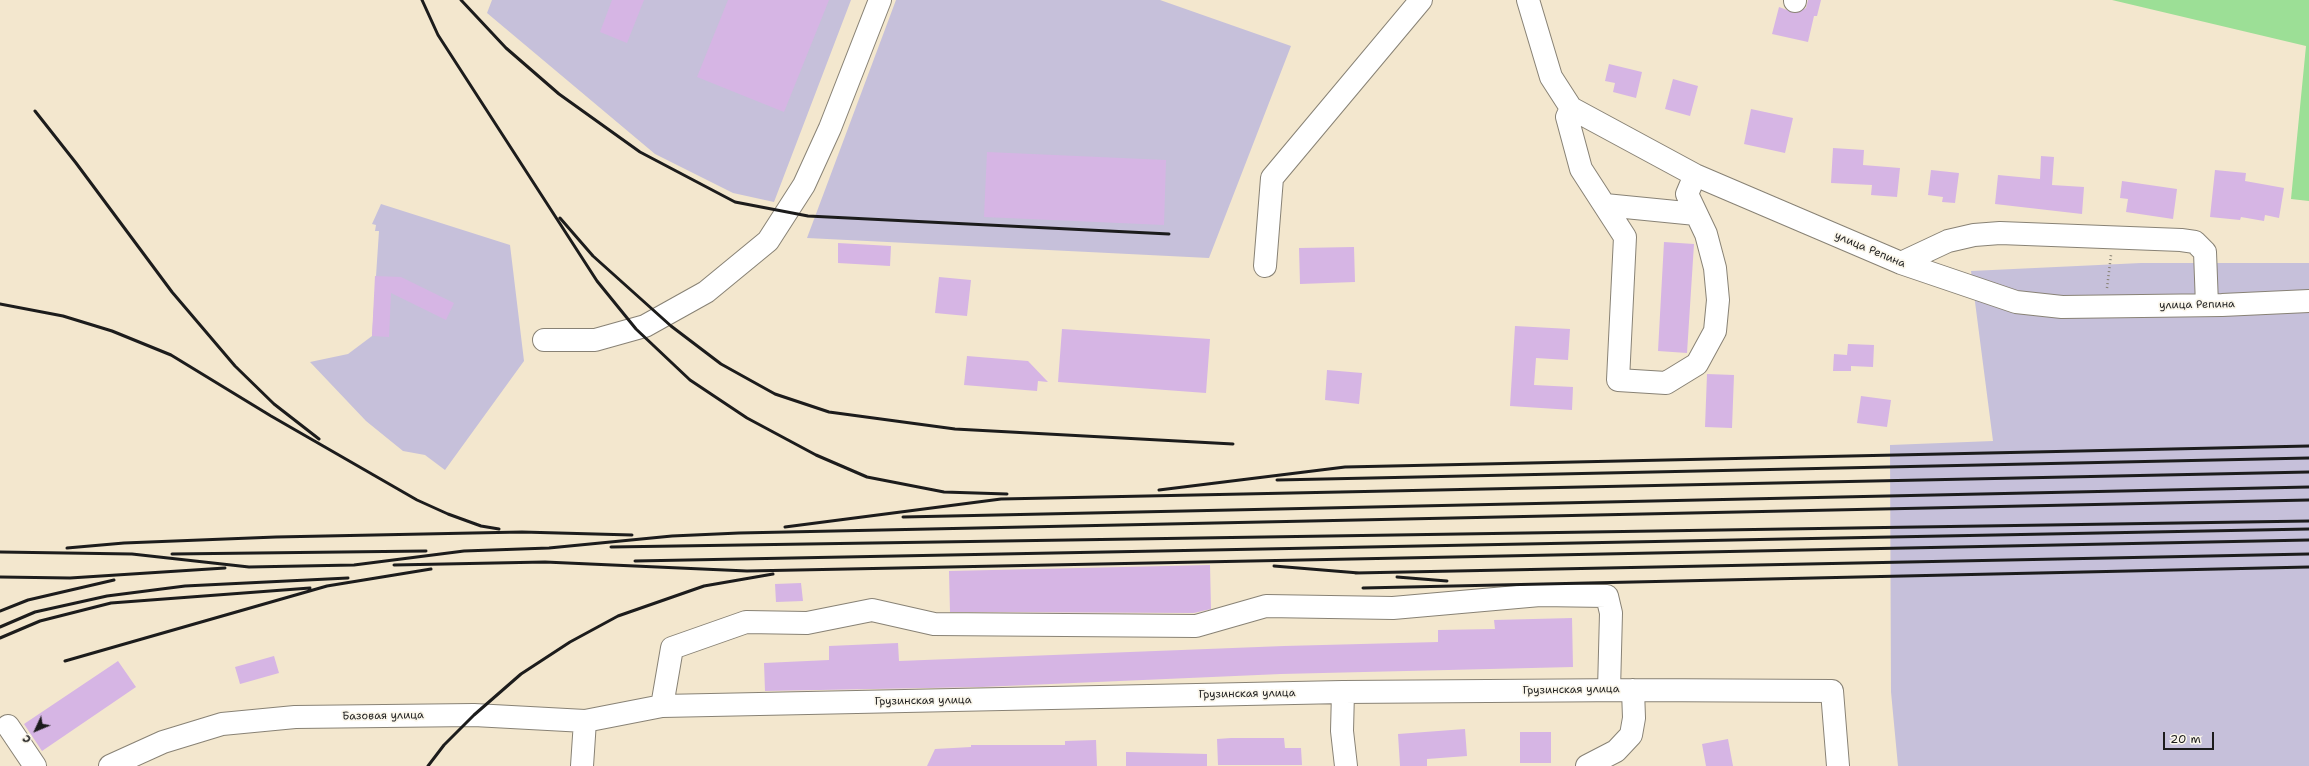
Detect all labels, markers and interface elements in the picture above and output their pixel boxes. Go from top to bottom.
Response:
street label: улица Репина [1833,229,1907,271]
street label: улица Репина [2159,298,2235,312]
street label: Грузинская улица [1522,683,1620,697]
street label: Грузинская улица [1198,687,1296,701]
street label: Грузинская улица [874,694,972,708]
street label: Базовая улица [342,709,424,723]
north arrow [16,710,56,750]
scale bar [2165,724,2216,750]
text: С [19,731,35,746]
text: 20 m [2170,731,2201,747]

